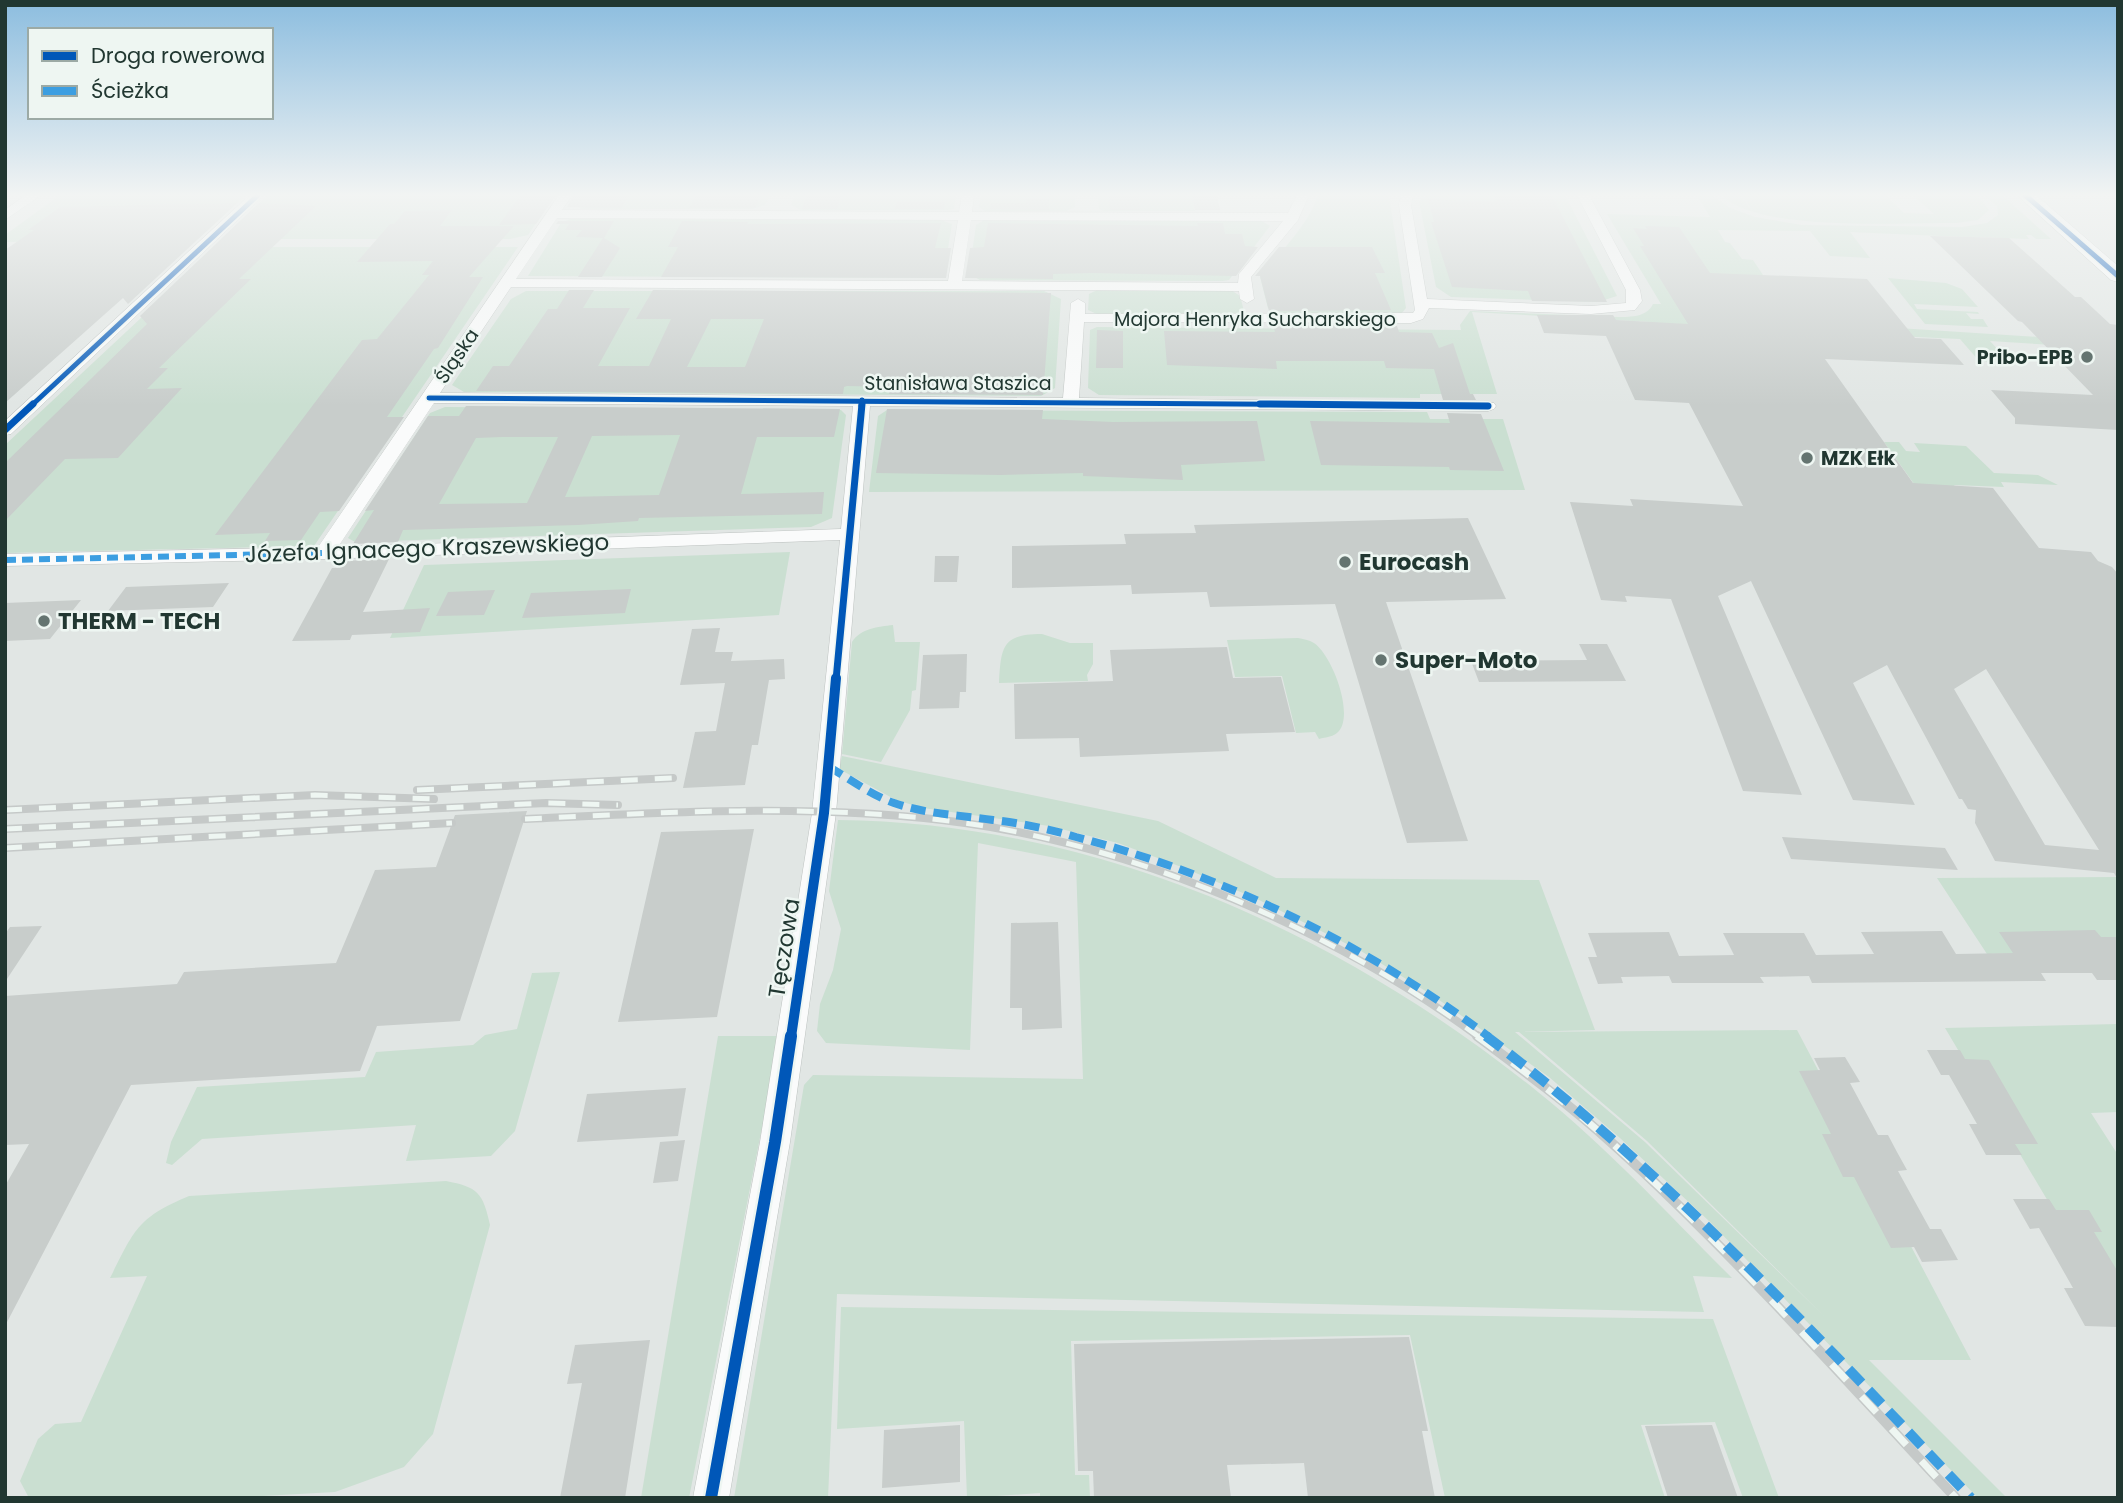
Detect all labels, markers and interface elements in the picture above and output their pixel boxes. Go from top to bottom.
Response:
legend [28,28,273,119]
text: Droga rowerowa [91,41,265,70]
text: Ścieżka [91,76,169,105]
street label: Majora Henryka Sucharskiego [1114,306,1396,333]
street label: Śląska [429,323,485,389]
place label: Pribo-EPB [1977,344,2073,371]
marker: Pribo-EPB [2079,349,2095,365]
street label: Stanisława Staszica [864,370,1052,397]
place label: MZK Ełk [1821,445,1895,472]
marker: MZK Ełk [1799,450,1815,466]
street label: Józefa Ignacego Kraszewskiego [244,526,610,570]
place label: Eurocash [1359,546,1469,578]
marker: Eurocash [1337,554,1353,570]
place label: THERM - TECH [58,605,220,637]
marker: THERM - TECH [36,613,52,629]
place label: Super-Moto [1395,644,1537,676]
marker: Super-Moto [1373,652,1389,668]
street label: Tęczowa [760,896,808,1000]

